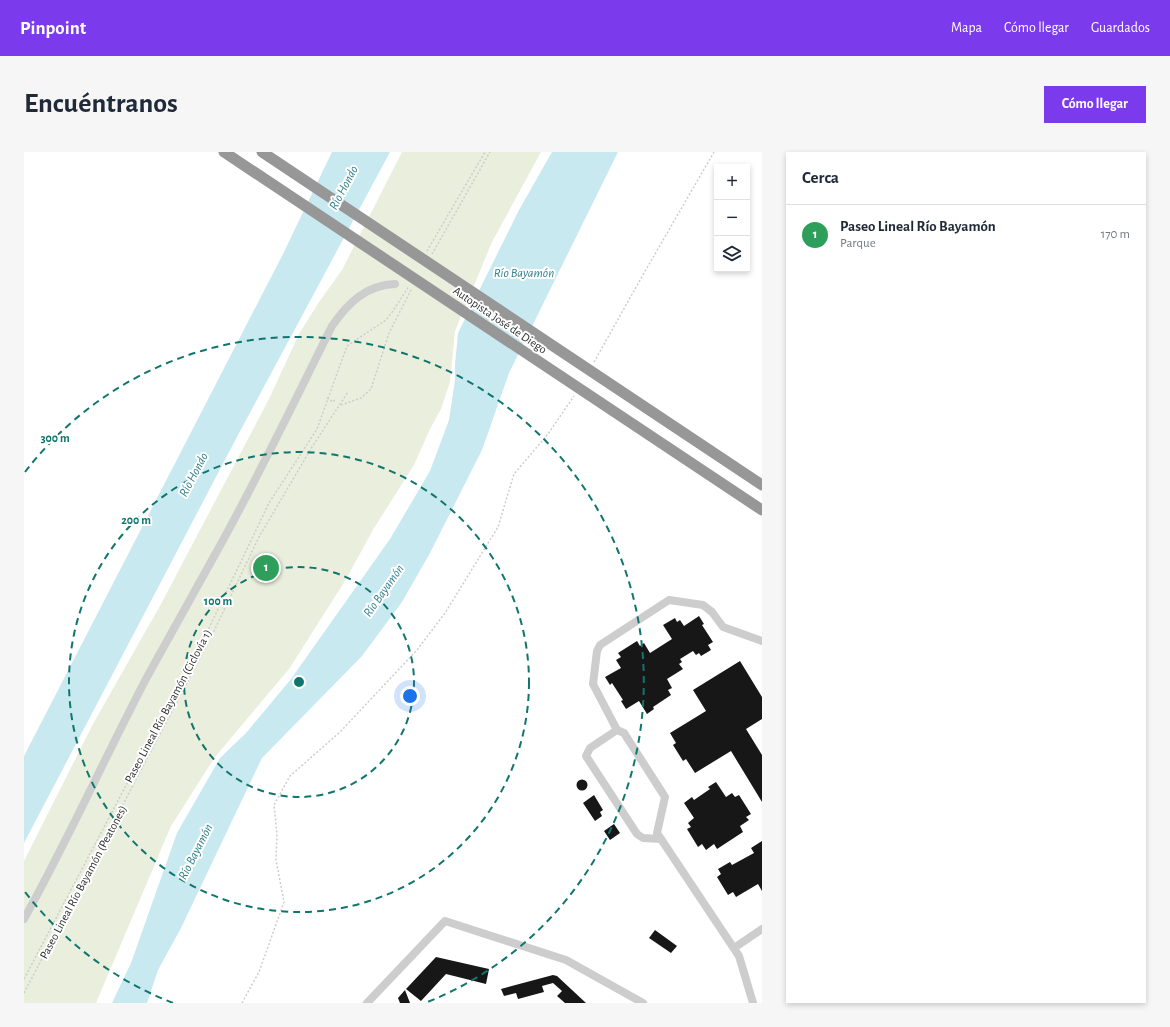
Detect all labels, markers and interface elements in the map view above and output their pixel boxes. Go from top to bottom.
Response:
text: Pinpoint [20,19,86,38]
text: Mapa [951,21,982,35]
text: Cómo llegar [1004,21,1069,35]
text: Guardados [1091,21,1150,35]
button: Cómo llegar [1044,86,1146,123]
text: Encuéntranos [24,90,178,118]
water label: Río Hondo [327,164,361,212]
map controls [714,164,750,272]
button: + [714,164,750,200]
text: Cerca [802,169,839,186]
button: − [714,200,750,236]
text: Paseo Lineal Río Bayamón [840,219,996,234]
text: 1 [813,228,817,241]
text: 170 m [1101,228,1130,241]
button: layers [714,236,750,272]
text: Parque [840,237,876,250]
water label: Río Bayamón [494,267,554,280]
street label: Autopista José de Diego [451,284,549,356]
text: 300 m [40,432,70,444]
water label: Río Hondo [177,451,211,499]
text: 200 m [121,514,151,526]
pin: 1 [253,553,279,583]
water label: Río Bayamón [361,562,407,620]
text: 100 m [204,595,232,607]
street label: Paseo Lineal Río Bayamón (Ciclovía 1) [122,627,215,785]
centre of rings [292,675,306,689]
your location [400,686,420,706]
street label: Paseo Lineal Río Bayamón (Peatones) [37,803,130,961]
water label: Río Bayamón [176,822,216,882]

